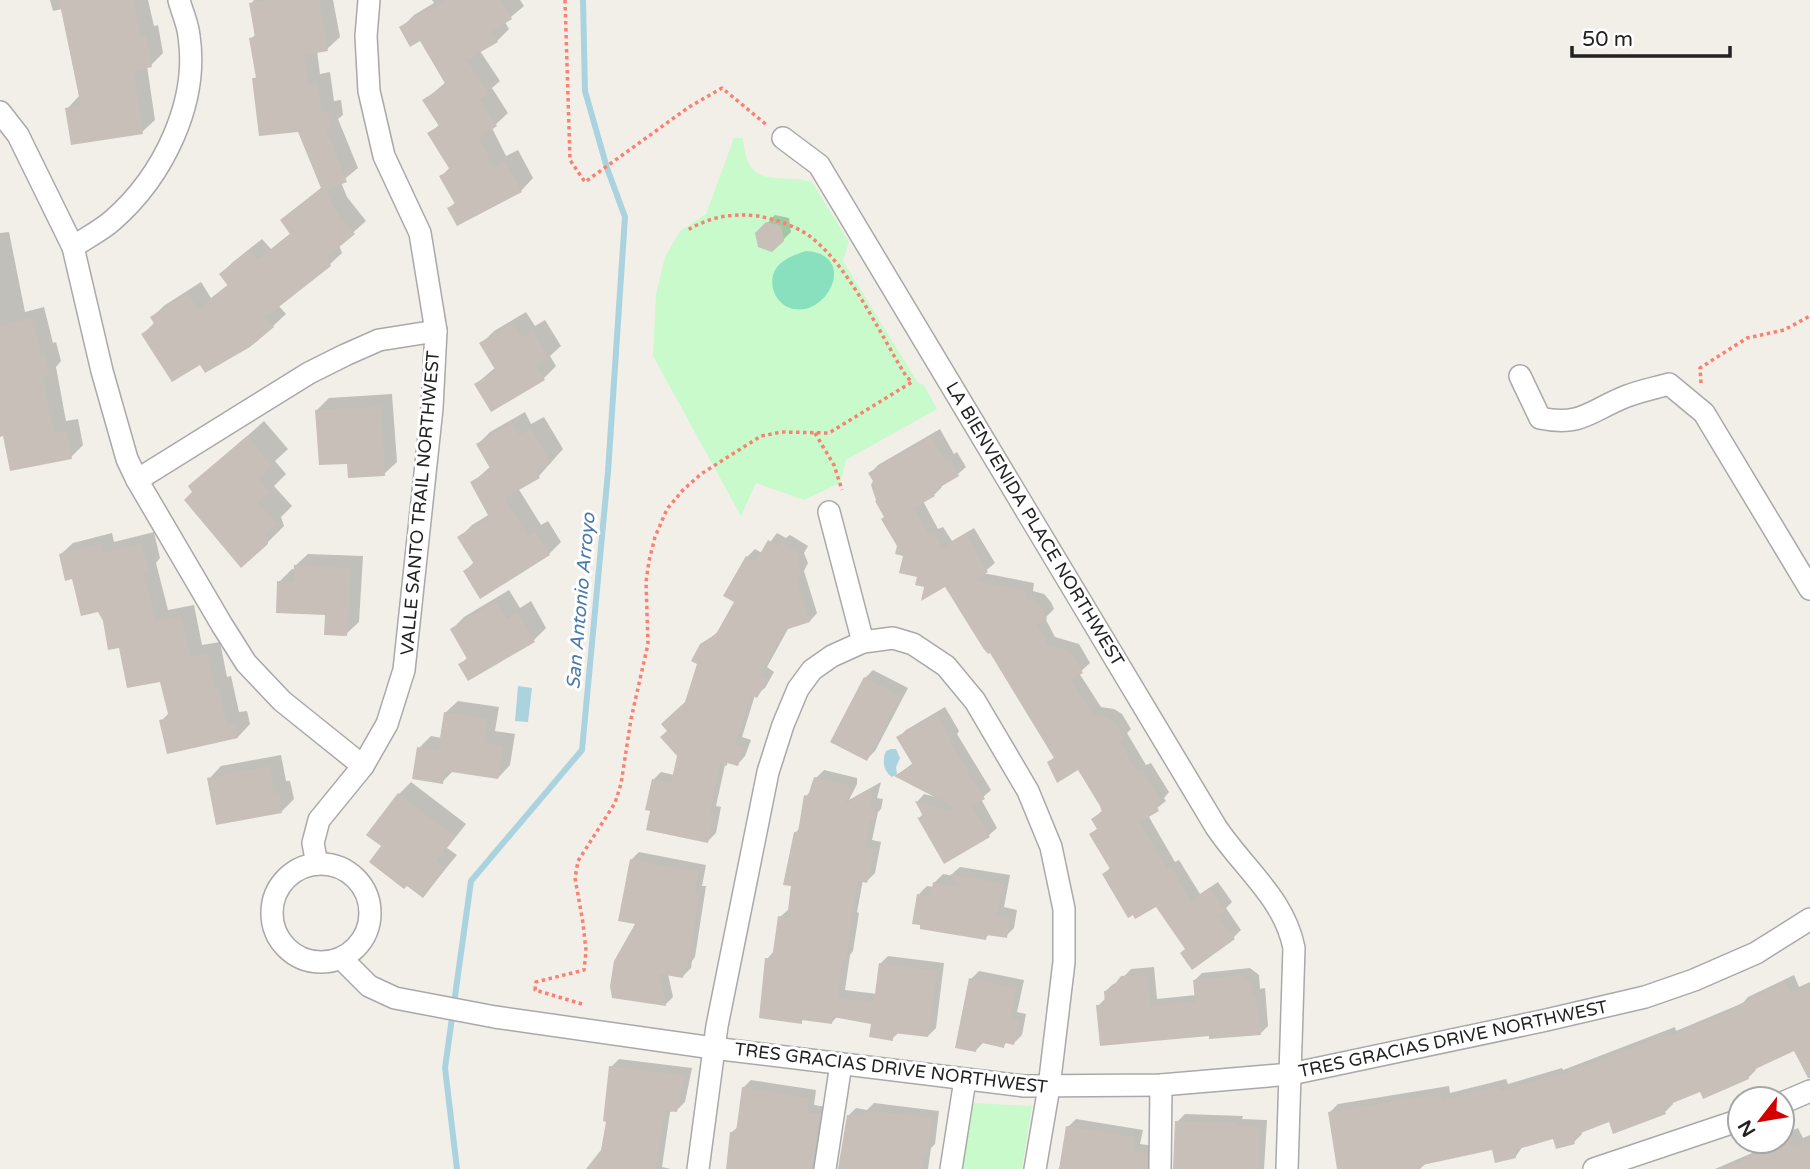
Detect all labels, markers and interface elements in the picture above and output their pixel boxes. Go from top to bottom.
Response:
scale bar [1572,14,1730,58]
text: 50 m [1582,27,1633,52]
street label: VALLE SANTO TRAIL NORTHWEST [396,350,444,656]
street label: LA BIENVENIDA PLACE NORTHWEST [941,378,1129,670]
water label: San Antonio Arroyo [562,510,600,690]
street label: TRES GRACIAS DRIVE NORTHWEST [1297,995,1609,1083]
street label: TRES GRACIAS DRIVE NORTHWEST [733,1038,1049,1098]
north arrow [1726,1085,1796,1155]
text: N [1734,1116,1761,1140]

